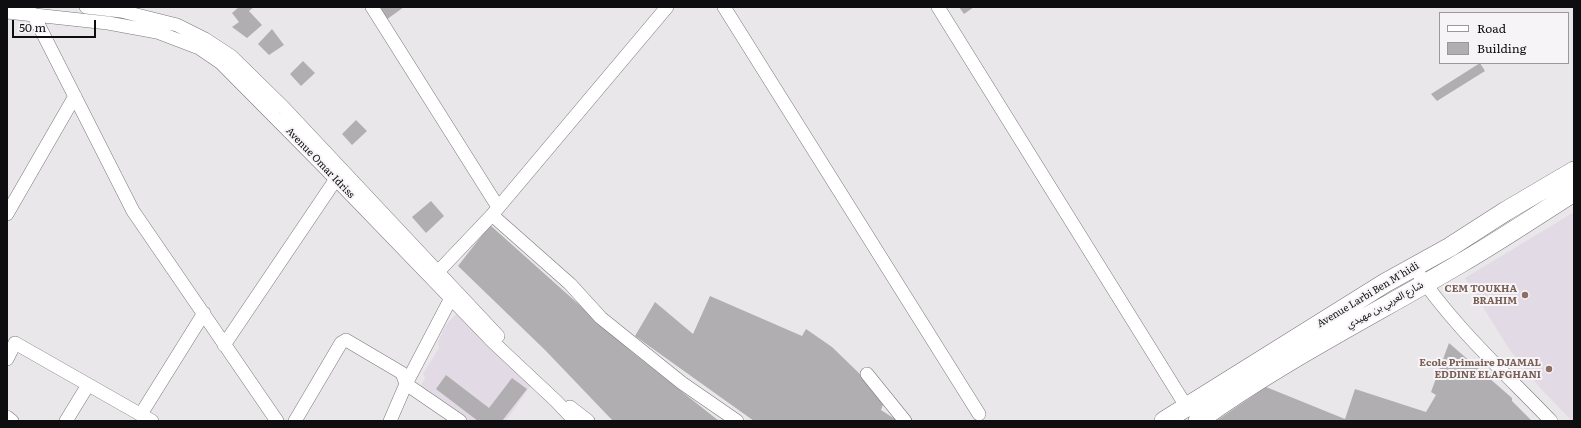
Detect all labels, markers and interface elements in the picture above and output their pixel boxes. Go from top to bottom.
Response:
scale bar [14,12,98,38]
legend [1439,12,1569,64]
text: 50 m [19,18,46,36]
text: Road [1477,19,1506,37]
text: Building [1477,39,1526,57]
street label: Avenue Omar Idriss [283,125,357,201]
street label: Avenue Larbi Ben M'hidi [1315,260,1421,330]
street label: شارع العربي بن مهيدي [1344,279,1426,331]
place label: CEM TOUKHA BRAHIM [1445,283,1517,306]
marker: CEM TOUKHA BRAHIM [1520,290,1530,300]
place label: Ecole Primaire DJAMAL EDDINE ELAFGHANI [1419,357,1541,380]
marker: Ecole Primaire DJAMAL EDDINE ELAFGHANI [1544,364,1554,374]

